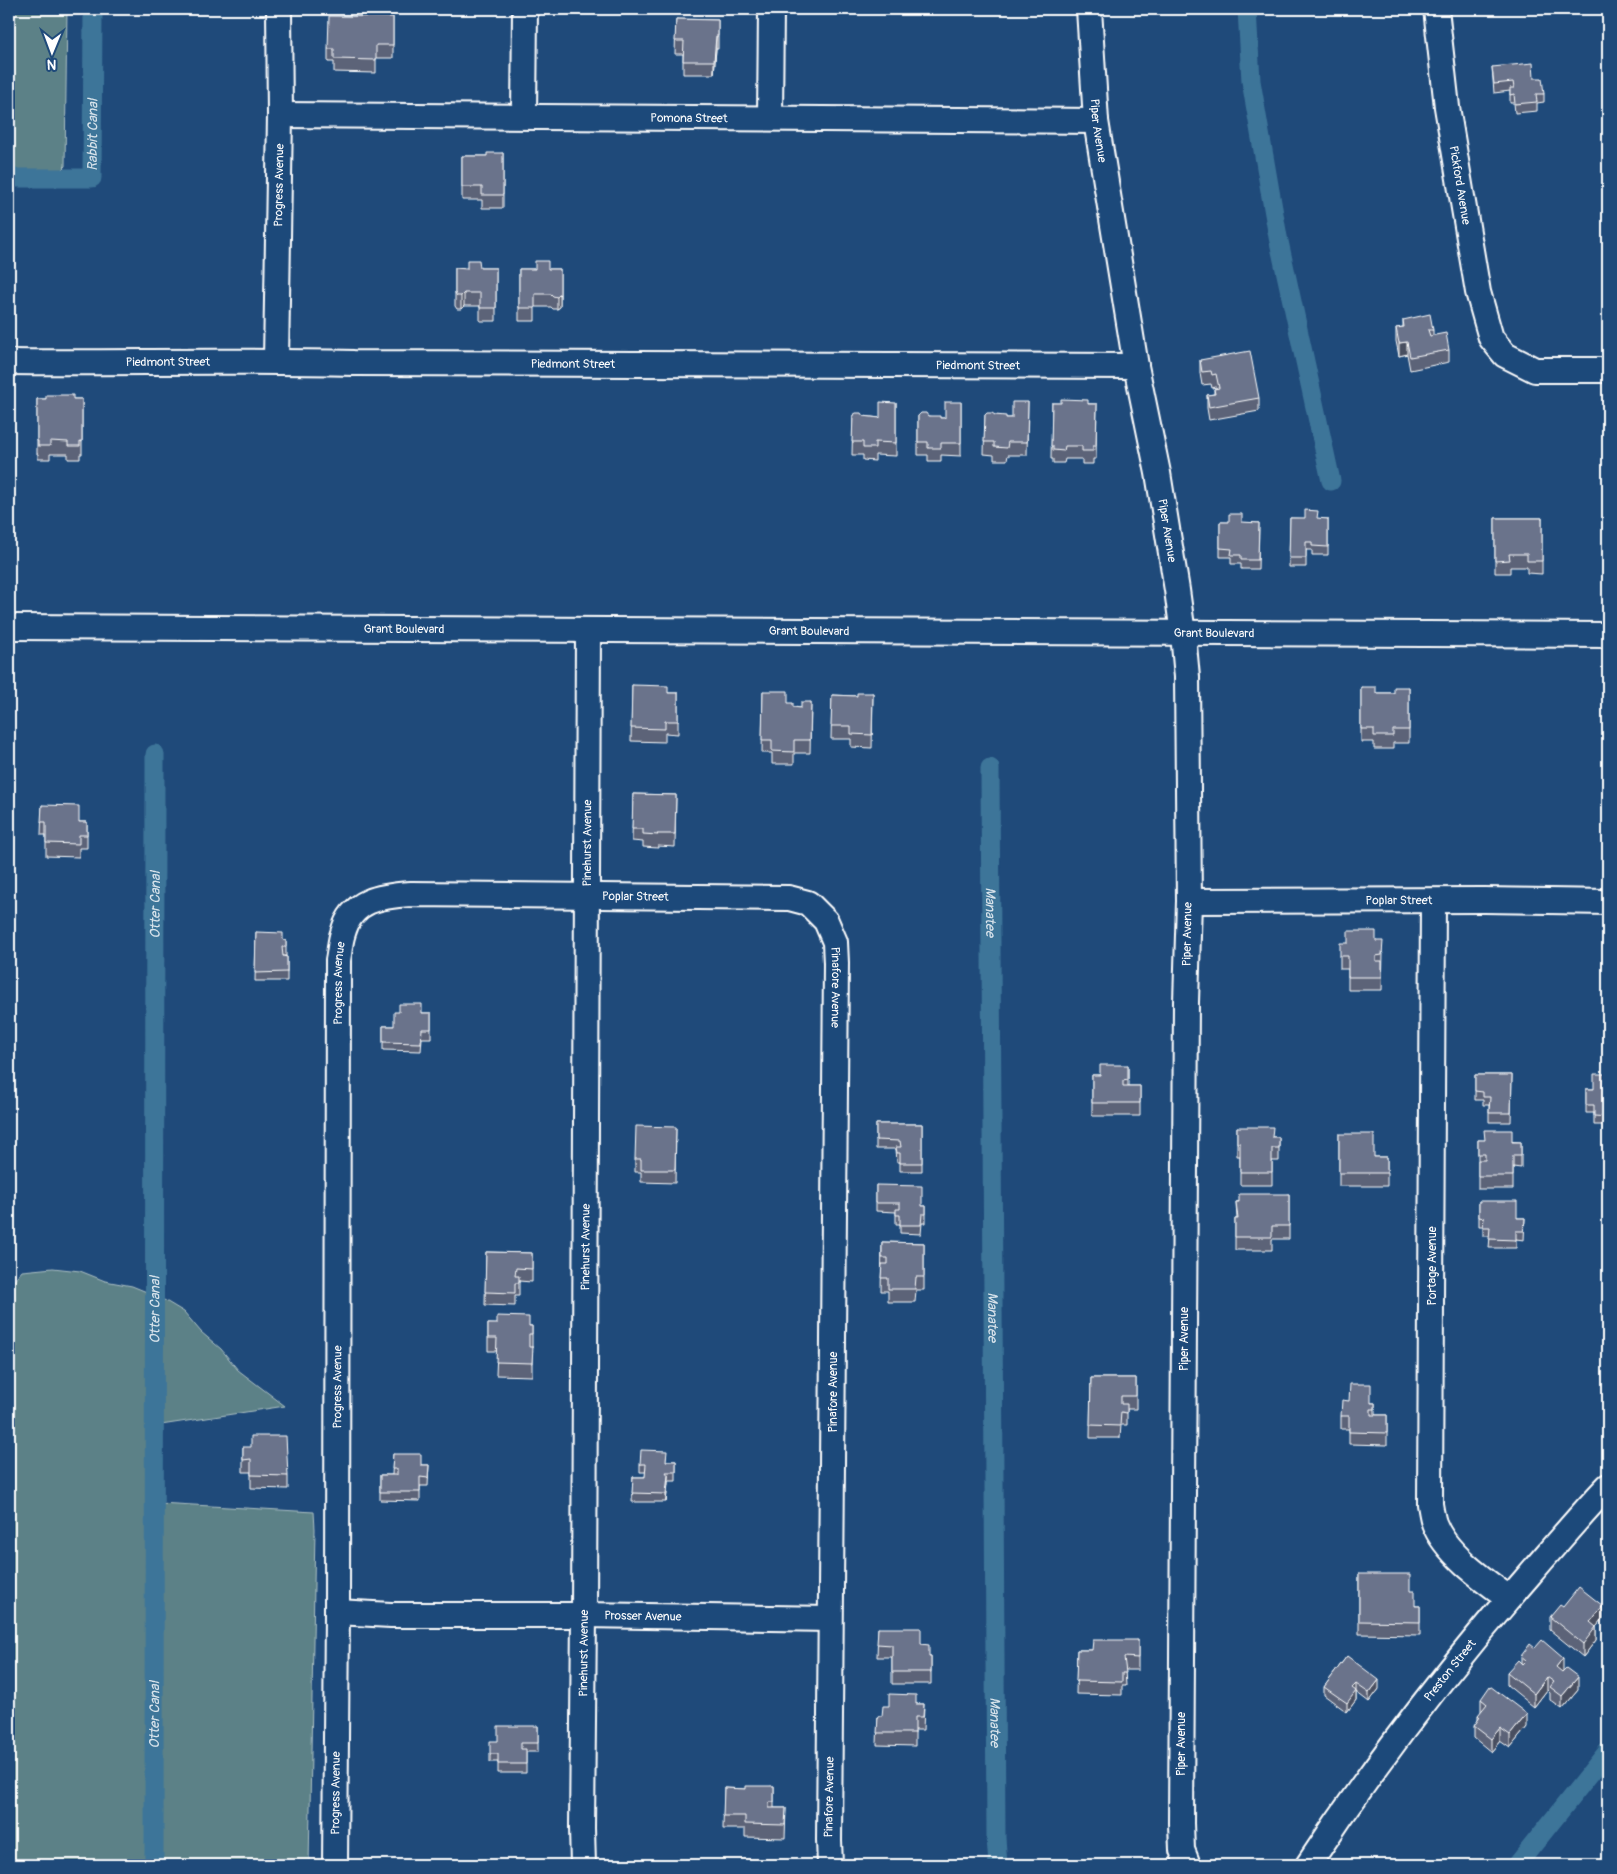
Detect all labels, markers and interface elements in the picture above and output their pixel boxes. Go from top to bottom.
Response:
north arrow [28,28,78,78]
text: N [47,56,57,73]
water label: Rabbit Canal [84,97,101,171]
street label: Piper Avenue [1087,98,1110,164]
street label: Pomona Street [650,111,728,126]
street label: Progress Avenue [271,143,288,227]
street label: Pickford Avenue [1446,145,1474,226]
street label: Piedmont Street [126,355,210,370]
street label: Piedmont Street [531,357,615,372]
street label: Piedmont Street [936,358,1020,374]
street label: Piper Avenue [1154,498,1179,564]
street label: Grant Boulevard [364,622,444,637]
street label: Grant Boulevard [769,624,849,639]
street label: Grant Boulevard [1174,626,1254,641]
street label: Pinehurst Avenue [580,799,595,887]
water label: Otter Canal [147,869,164,939]
water label: Manatee [982,887,999,939]
street label: Poplar Street [602,889,669,905]
street label: Poplar Street [1366,893,1433,908]
street label: Piper Avenue [1179,902,1196,966]
street label: Progress Avenue [331,941,349,1025]
street label: Pinafore Avenue [827,946,843,1028]
street label: Pinehurst Avenue [578,1203,594,1291]
street label: Portage Avenue [1425,1226,1440,1306]
water label: Otter Canal [146,1274,164,1344]
water label: Manatee [984,1292,1001,1344]
street label: Piper Avenue [1177,1307,1192,1371]
street label: Progress Avenue [330,1345,345,1429]
street label: Pinafore Avenue [826,1351,841,1433]
street label: Prosser Avenue [604,1608,682,1625]
street label: Pinehurst Avenue [576,1609,592,1697]
street label: Preston Street [1421,1637,1480,1705]
water label: Otter Canal [146,1679,163,1749]
water label: Manatee [986,1697,1004,1749]
street label: Piper Avenue [1174,1712,1189,1776]
street label: Progress Avenue [328,1751,344,1835]
street label: Pinafore Avenue [821,1756,838,1838]

